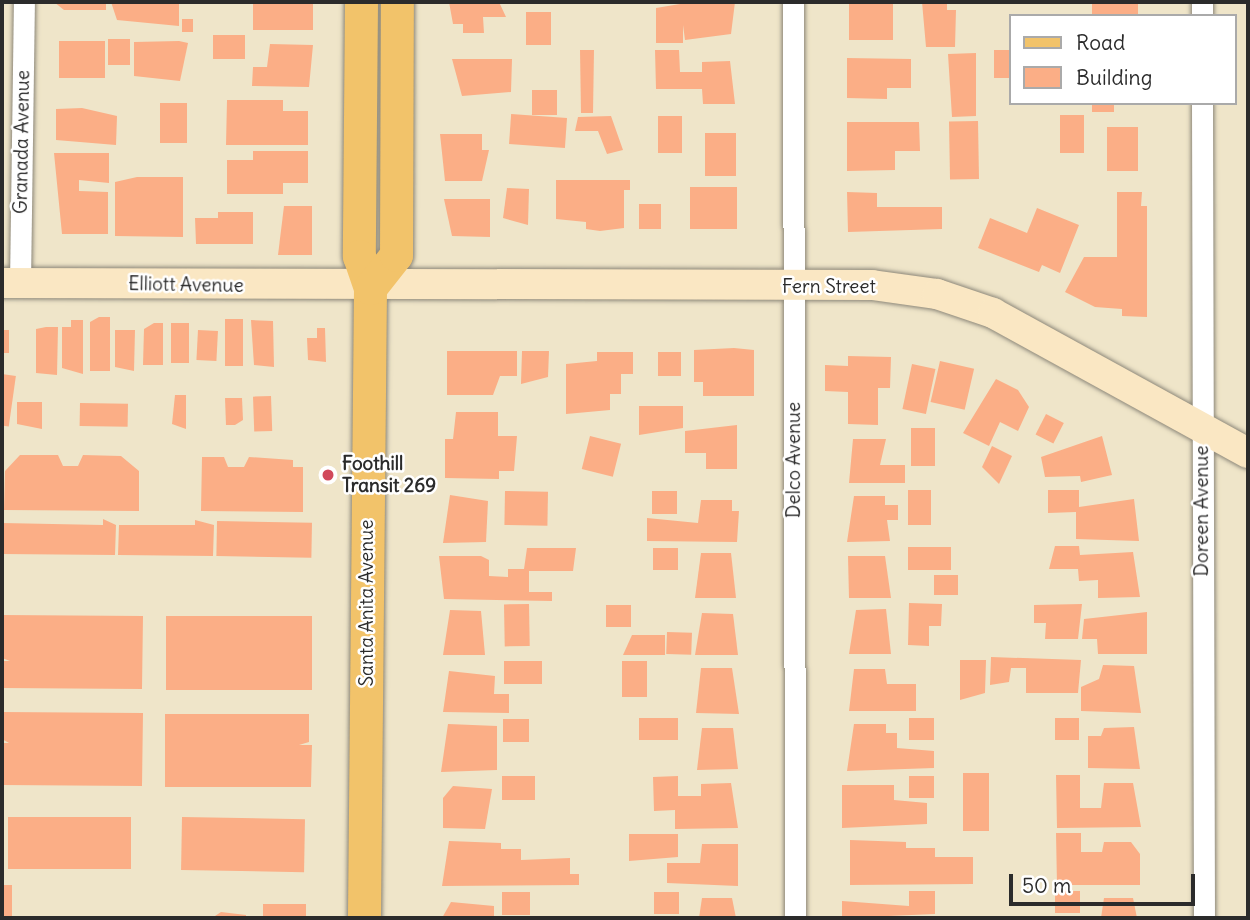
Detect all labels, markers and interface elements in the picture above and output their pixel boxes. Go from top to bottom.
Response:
legend [1009,14,1236,105]
text: Road [1076,29,1125,56]
text: Building [1076,64,1152,91]
street label: Granada Avenue [9,70,35,214]
street label: Elliott Avenue [128,273,244,297]
street label: Fern Street [782,276,876,298]
street label: Delco Avenue [783,402,805,518]
street label: Doreen Avenue [1191,445,1213,577]
place label: Foothill Transit 269 [342,453,436,497]
marker: Foothill Transit 269 [320,467,336,483]
street label: Santa Anita Avenue [356,520,378,686]
scale bar [1012,860,1198,904]
text: 50 m [1022,872,1071,899]

